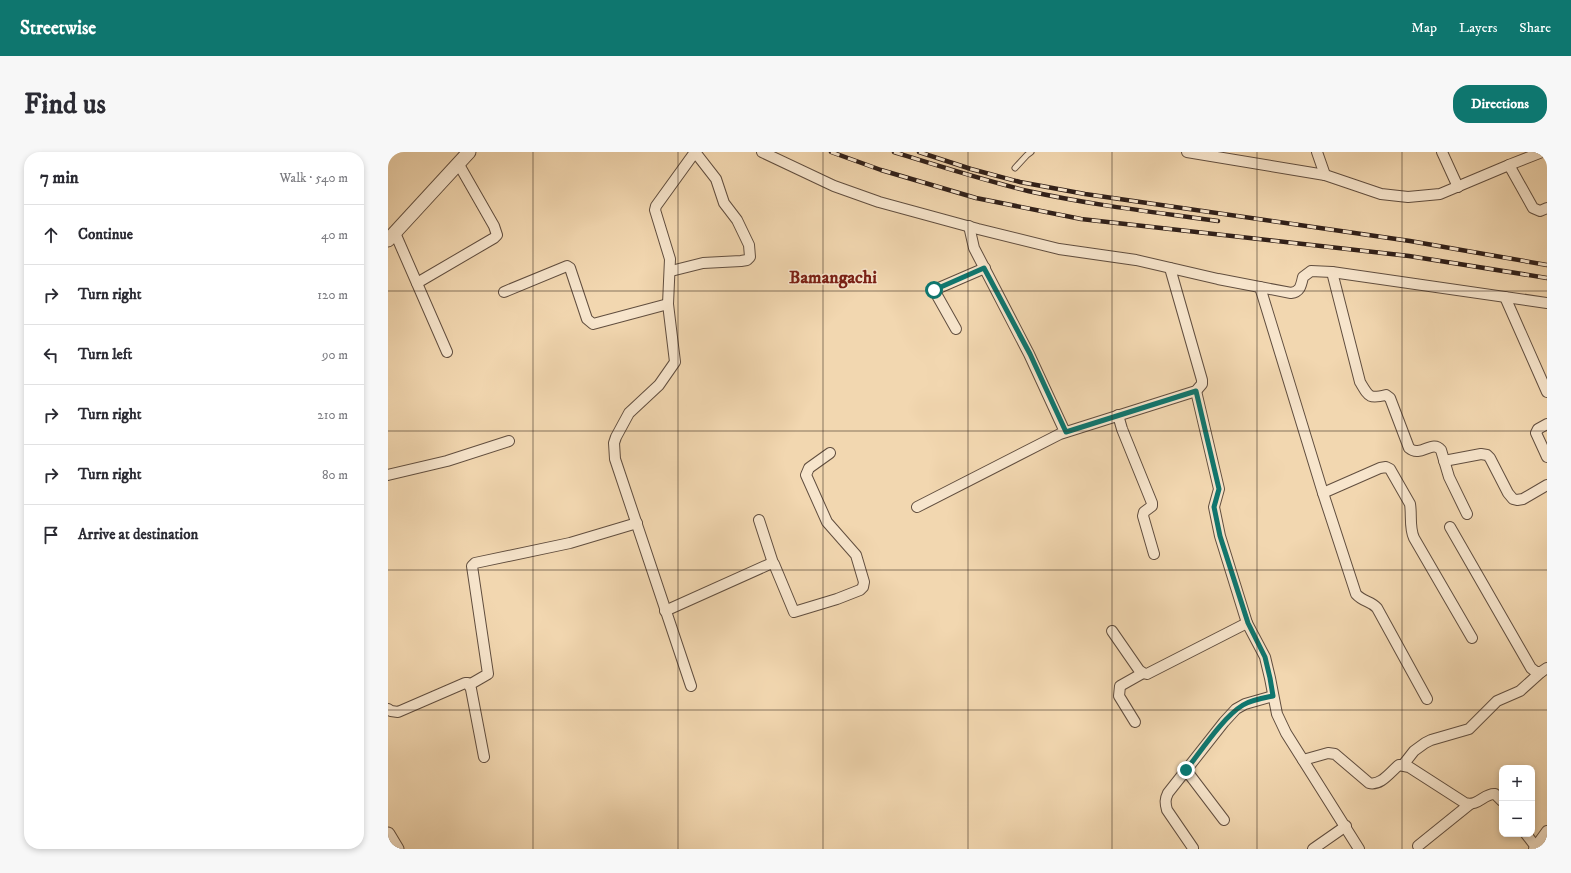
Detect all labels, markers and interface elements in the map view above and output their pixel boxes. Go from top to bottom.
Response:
text: Streetwise [20,17,96,40]
text: Map [1411,19,1437,37]
text: Layers [1459,19,1497,37]
text: Share [1519,19,1551,37]
button: Directions [1453,85,1547,123]
text: Find us [24,87,106,122]
text: 7 min [40,167,79,189]
text: Walk · 540 m [279,170,348,186]
icon: ahead [40,224,62,246]
text: Continue [78,225,133,244]
text: 40 m [321,227,348,243]
district label: Bamangachi [789,267,877,289]
route start [925,281,943,299]
icon: right [40,284,62,306]
text: Turn right [78,285,141,304]
text: 120 m [317,287,348,303]
icon: left [40,344,62,366]
text: Turn left [78,345,132,364]
text: 90 m [322,347,348,363]
icon: right [40,404,62,426]
text: Turn right [78,405,141,424]
text: 210 m [317,407,348,423]
icon: right [40,464,62,486]
text: Turn right [78,465,141,484]
text: 80 m [322,467,348,483]
icon: arrive [40,524,62,546]
text: Arrive at destination [78,525,198,544]
route end [1177,761,1195,779]
map controls [1499,765,1535,837]
button: + [1499,765,1535,801]
button: − [1499,801,1535,837]

